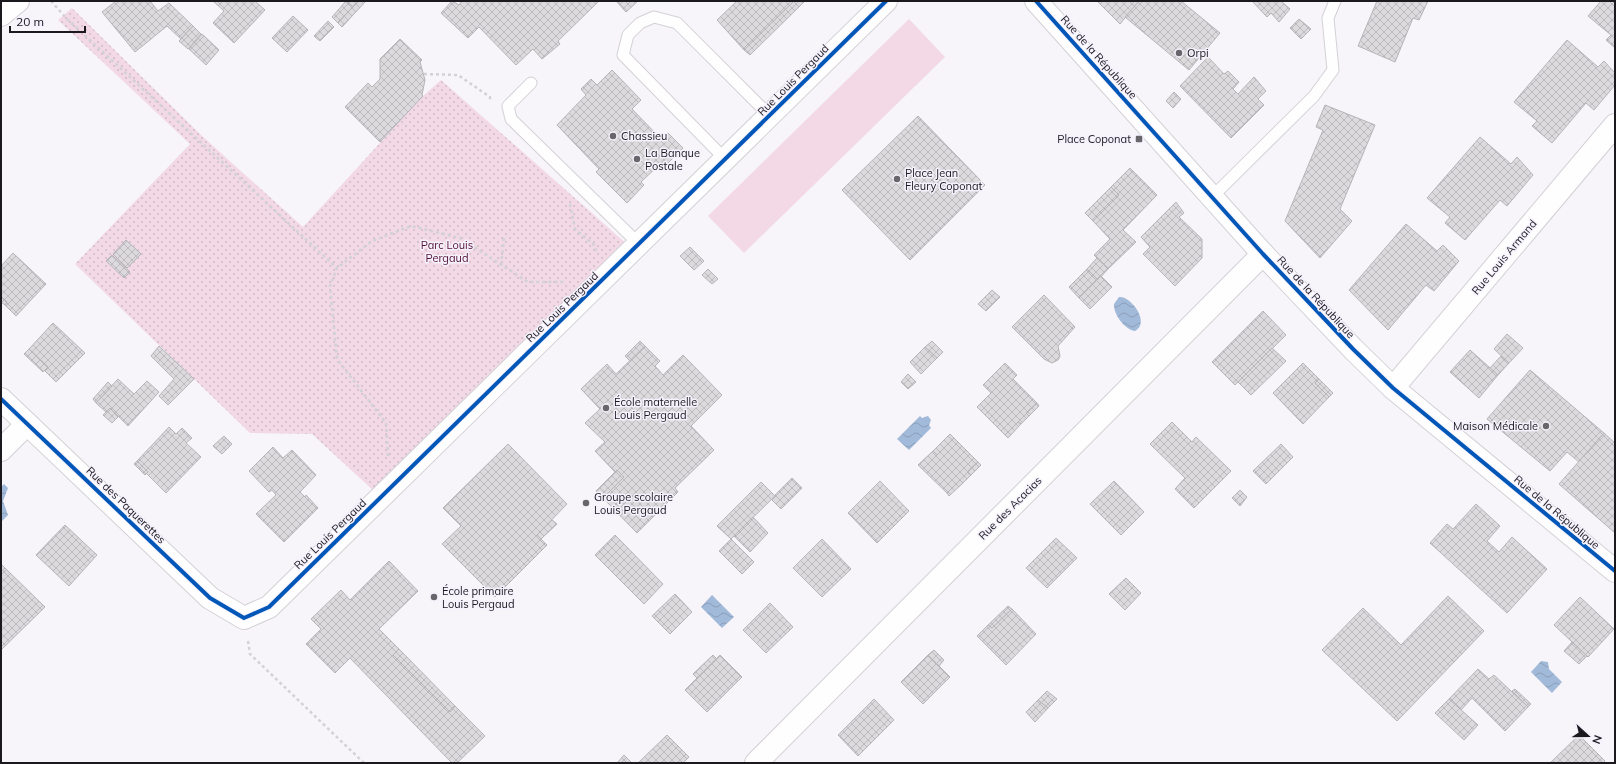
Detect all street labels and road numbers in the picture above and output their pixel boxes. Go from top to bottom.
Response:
street label: Rue de la République [1058,12,1140,102]
street label: Rue Louis Pergaud [754,41,832,119]
street label: Rue Louis Armand [1469,217,1539,297]
street label: Rue de la République [1274,253,1358,341]
street label: Rue Louis Pergaud [523,269,601,345]
street label: Rue des Paquerettes [83,463,169,547]
street label: Rue de la République [1511,472,1603,552]
street label: Rue des Acacias [975,473,1045,543]
street label: Rue Louis Pergaud [291,496,369,572]

